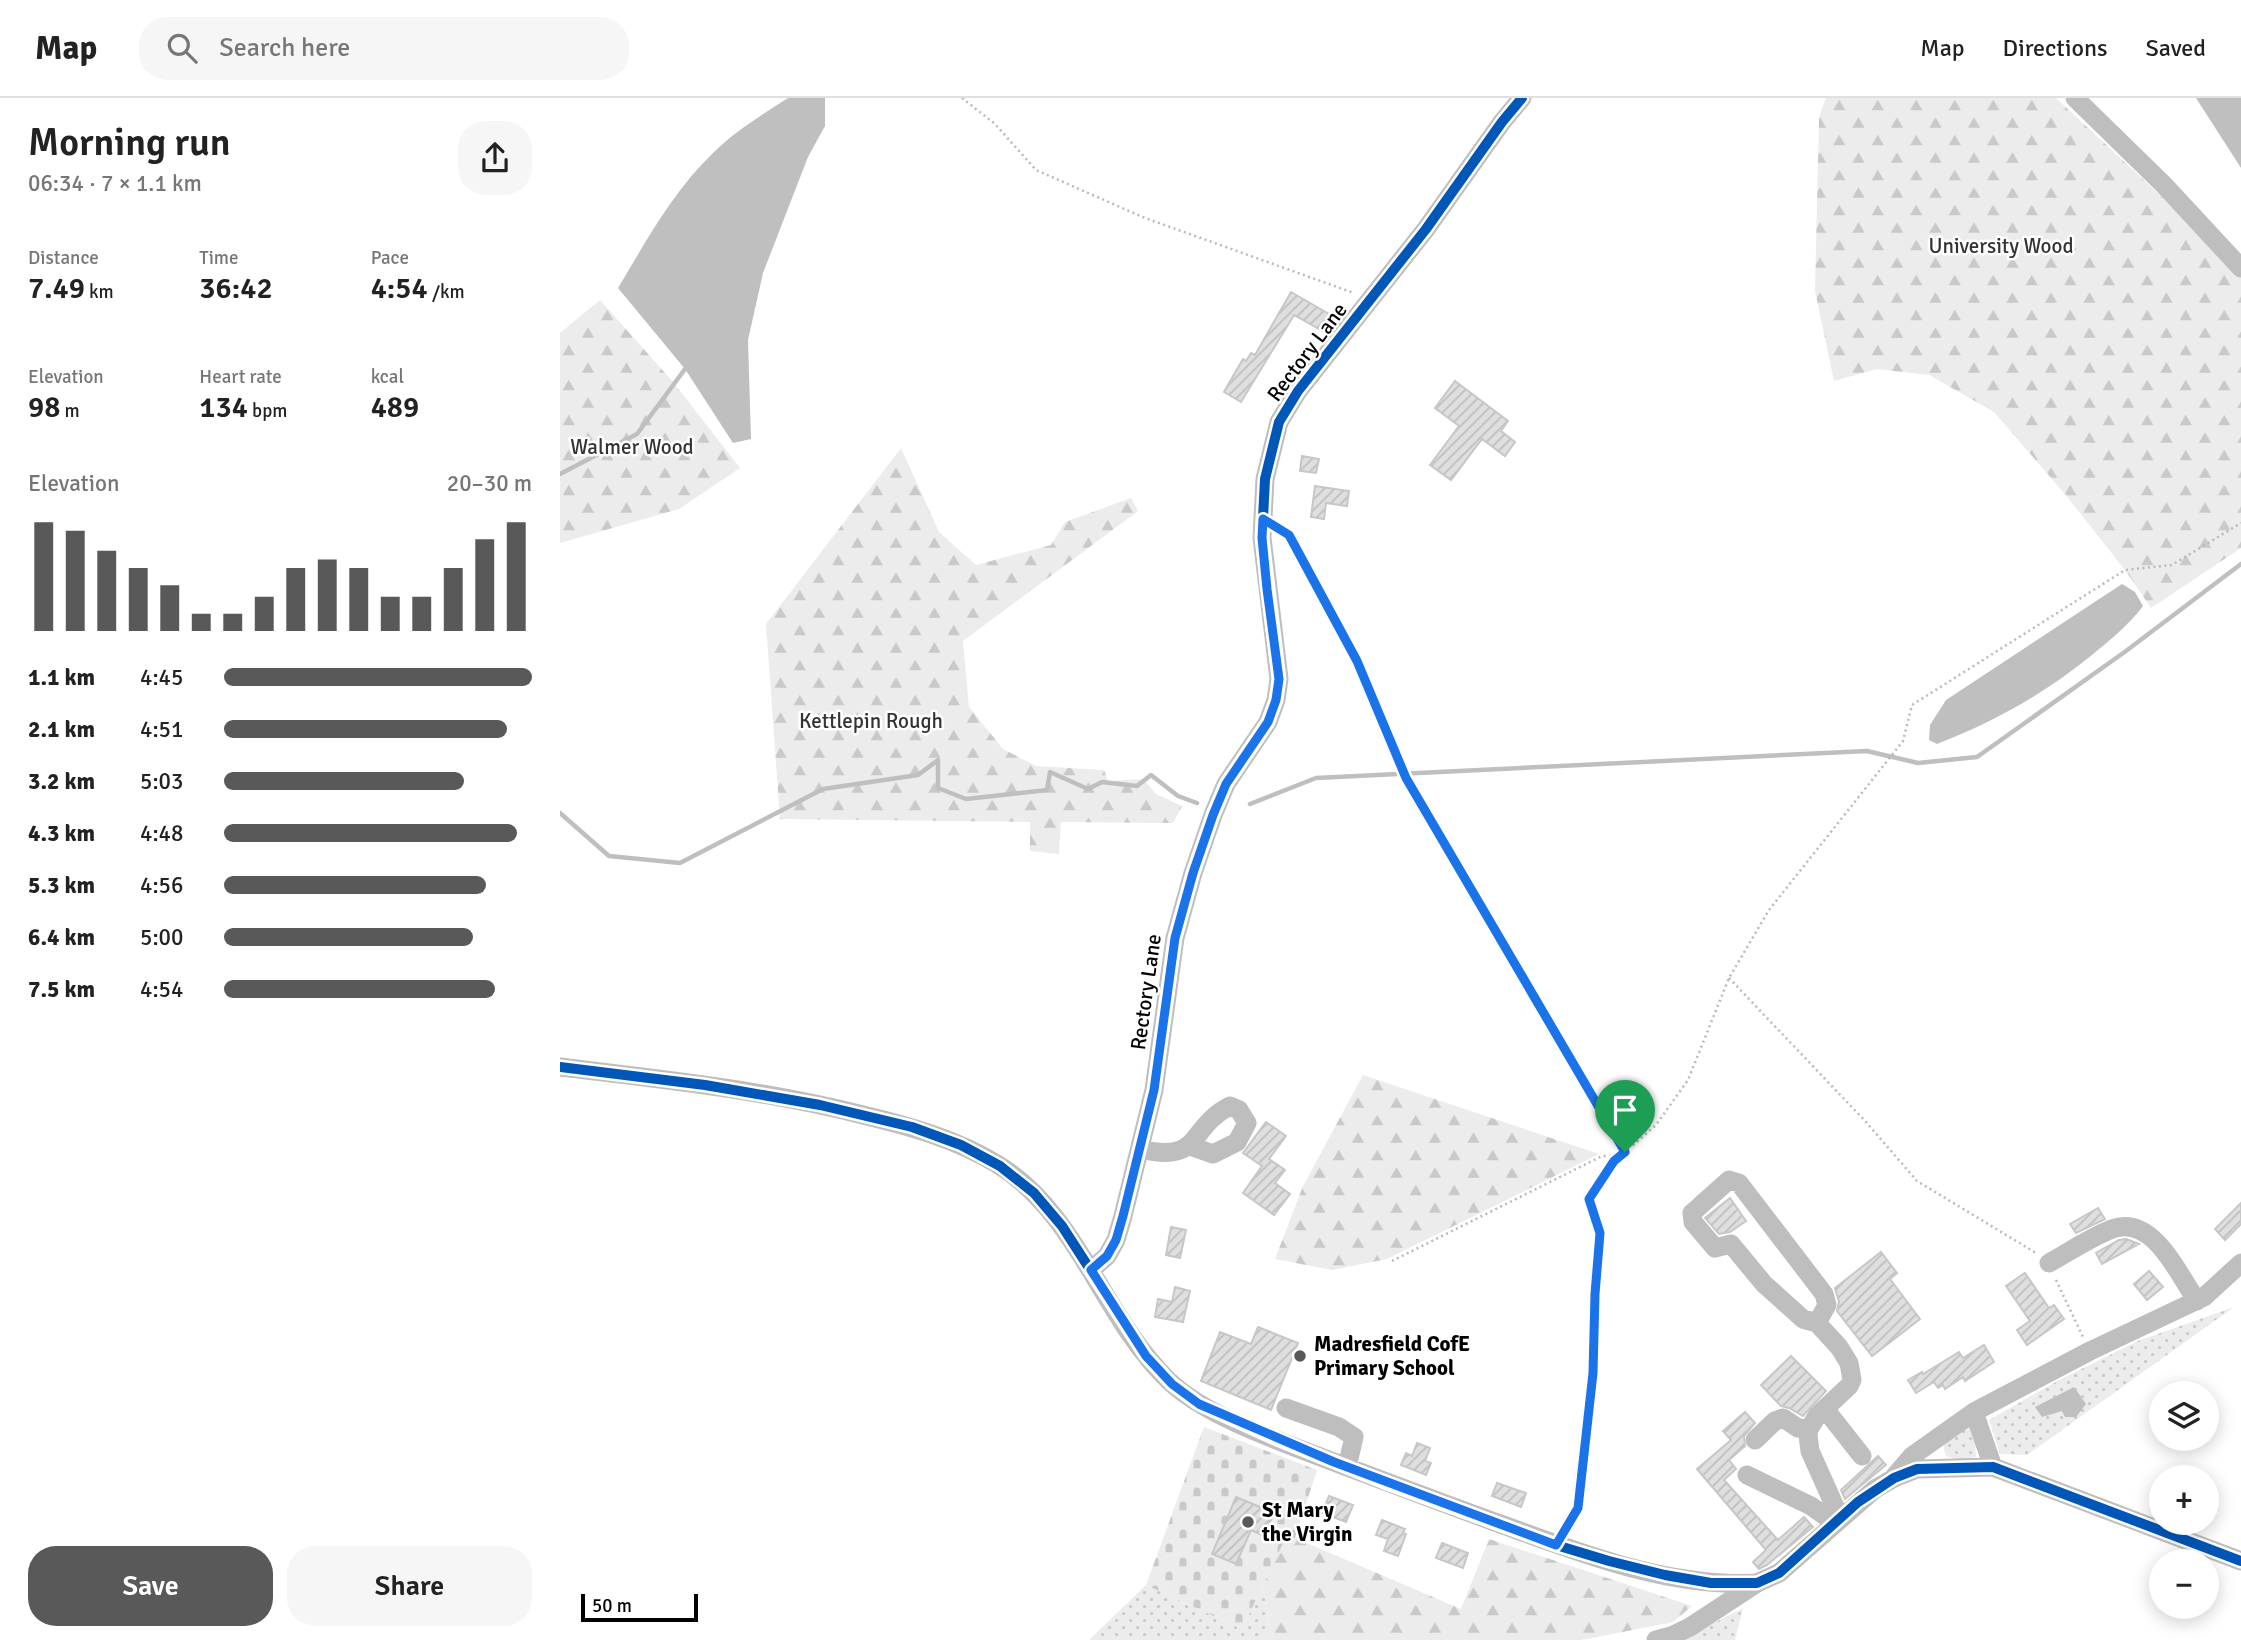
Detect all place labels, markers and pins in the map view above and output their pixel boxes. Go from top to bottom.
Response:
pin [1595,1080,1655,1152]
place label: Madresfield CofE Primary School [1314,1331,1470,1381]
marker: Madresfield CofE Primary School [1292,1348,1308,1364]
place label: St Mary the Virgin [1261,1497,1352,1547]
marker: St Mary the Virgin [1240,1514,1256,1530]

